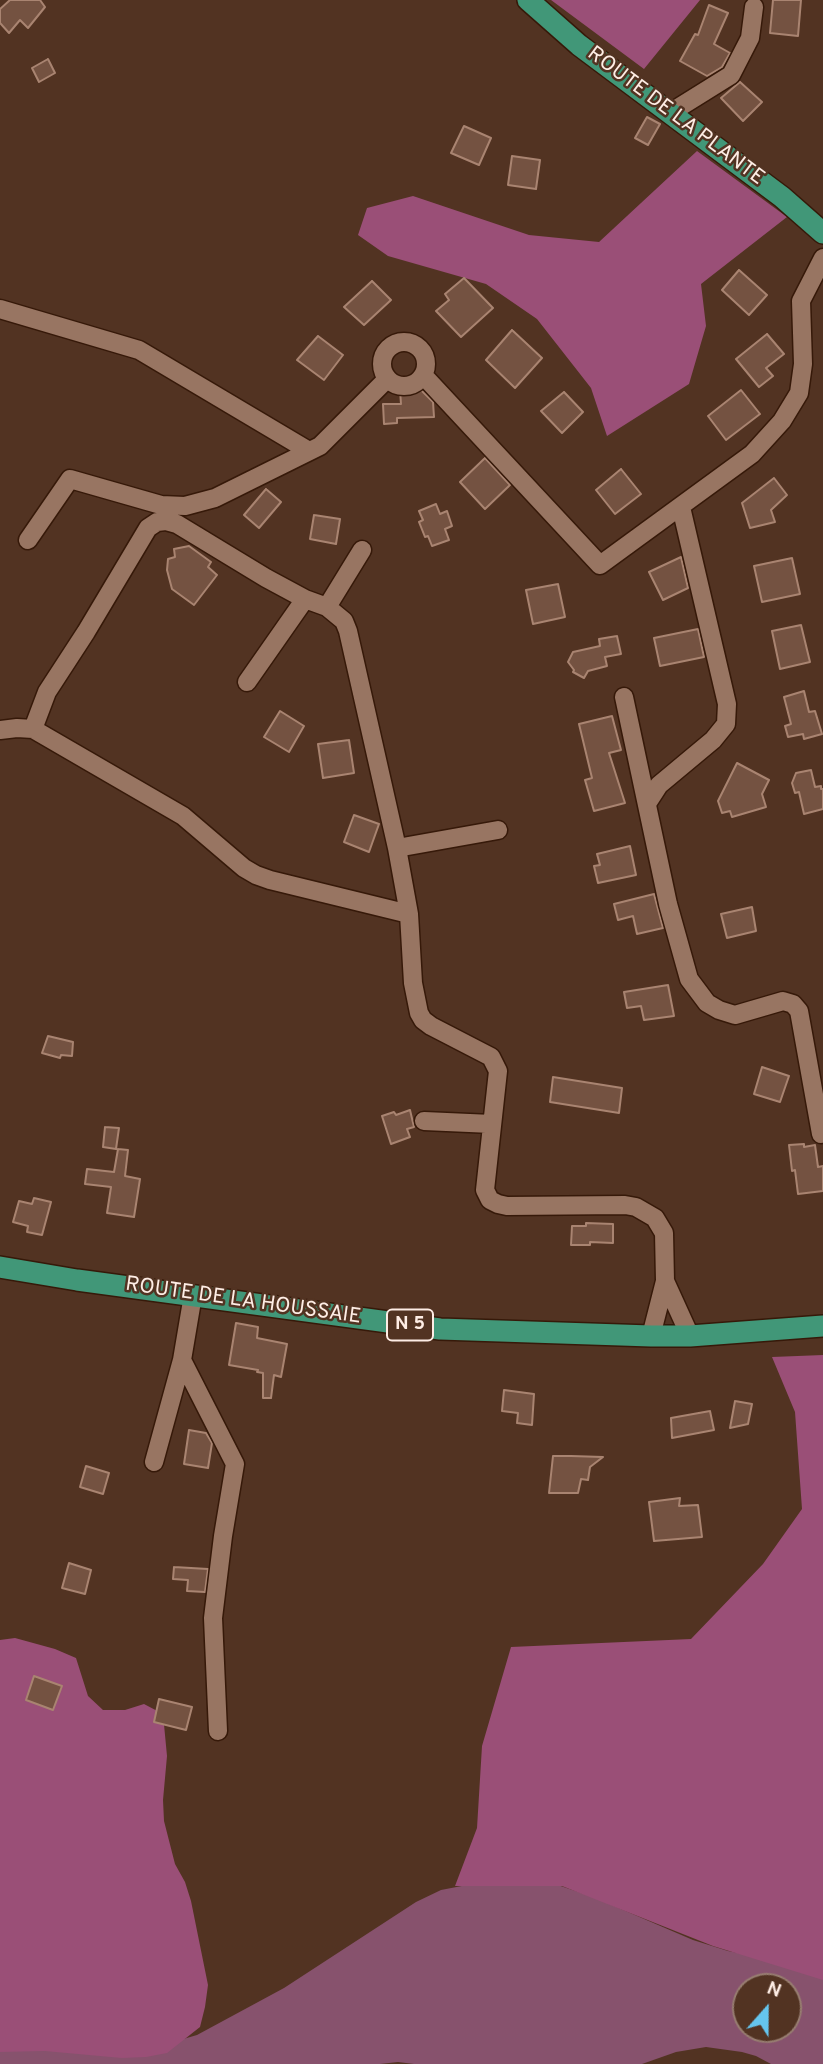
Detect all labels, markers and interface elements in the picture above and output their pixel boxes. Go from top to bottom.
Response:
street label: ROUTE DE LA PLANTE [581,42,769,192]
street label: ROUTE DE LA HOUSSAIE [124,1273,362,1331]
road number: N 5 [387,1310,433,1340]
north arrow [732,1973,802,2043]
text: N [763,1977,784,2004]

